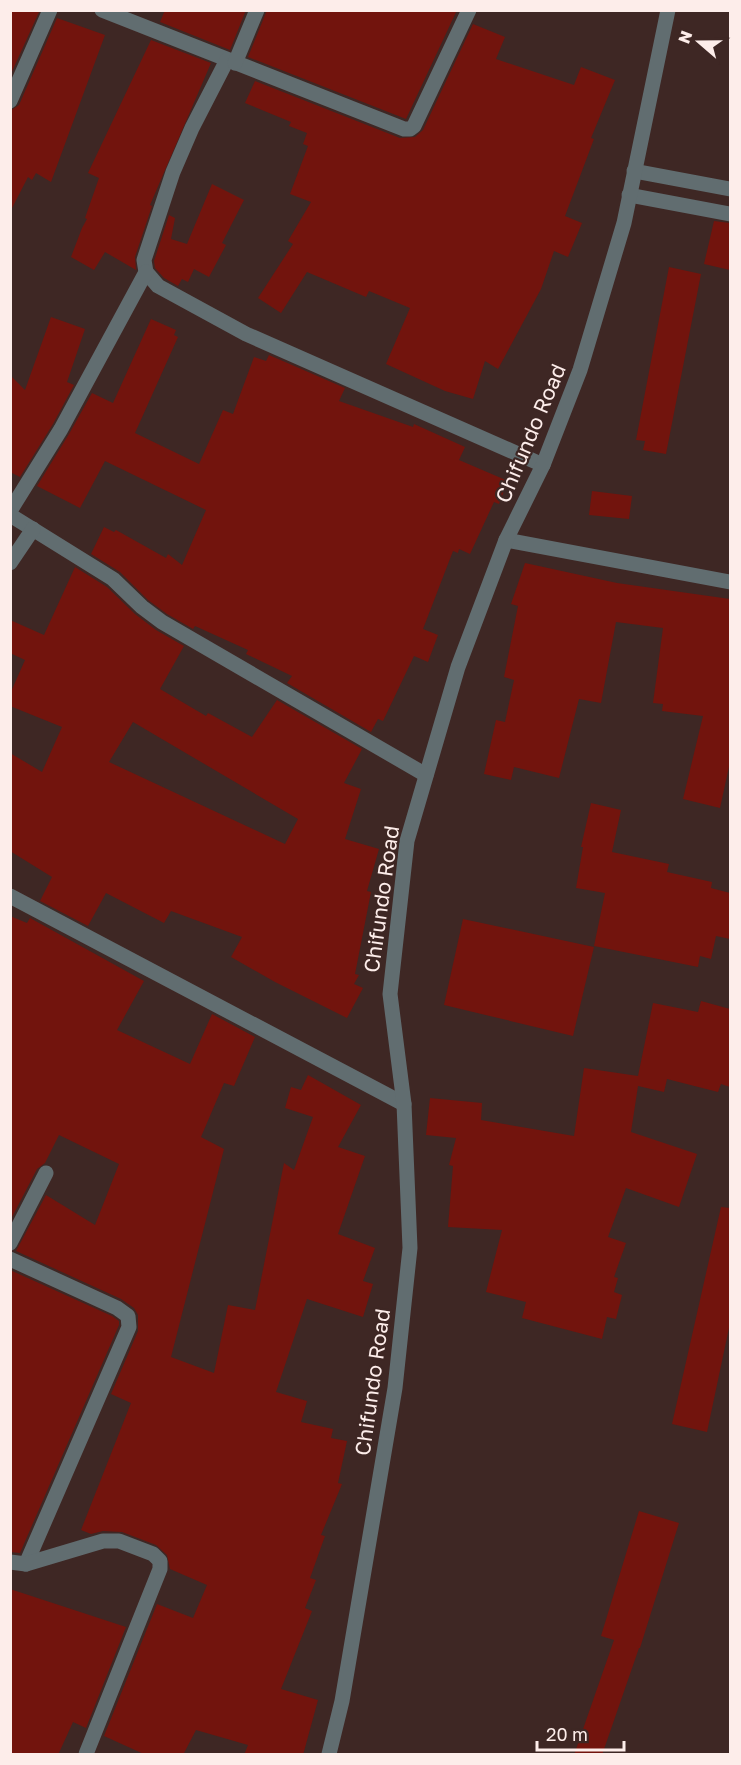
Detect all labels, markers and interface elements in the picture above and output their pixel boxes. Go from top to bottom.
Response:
north arrow [669,12,729,72]
text: N [673,28,696,46]
street label: Chifundo Road [489,360,571,506]
street label: Chifundo Road [358,824,404,974]
street label: Chifundo Road [349,1307,395,1457]
scale bar [537,1714,624,1752]
text: 20 m [546,1723,588,1745]

